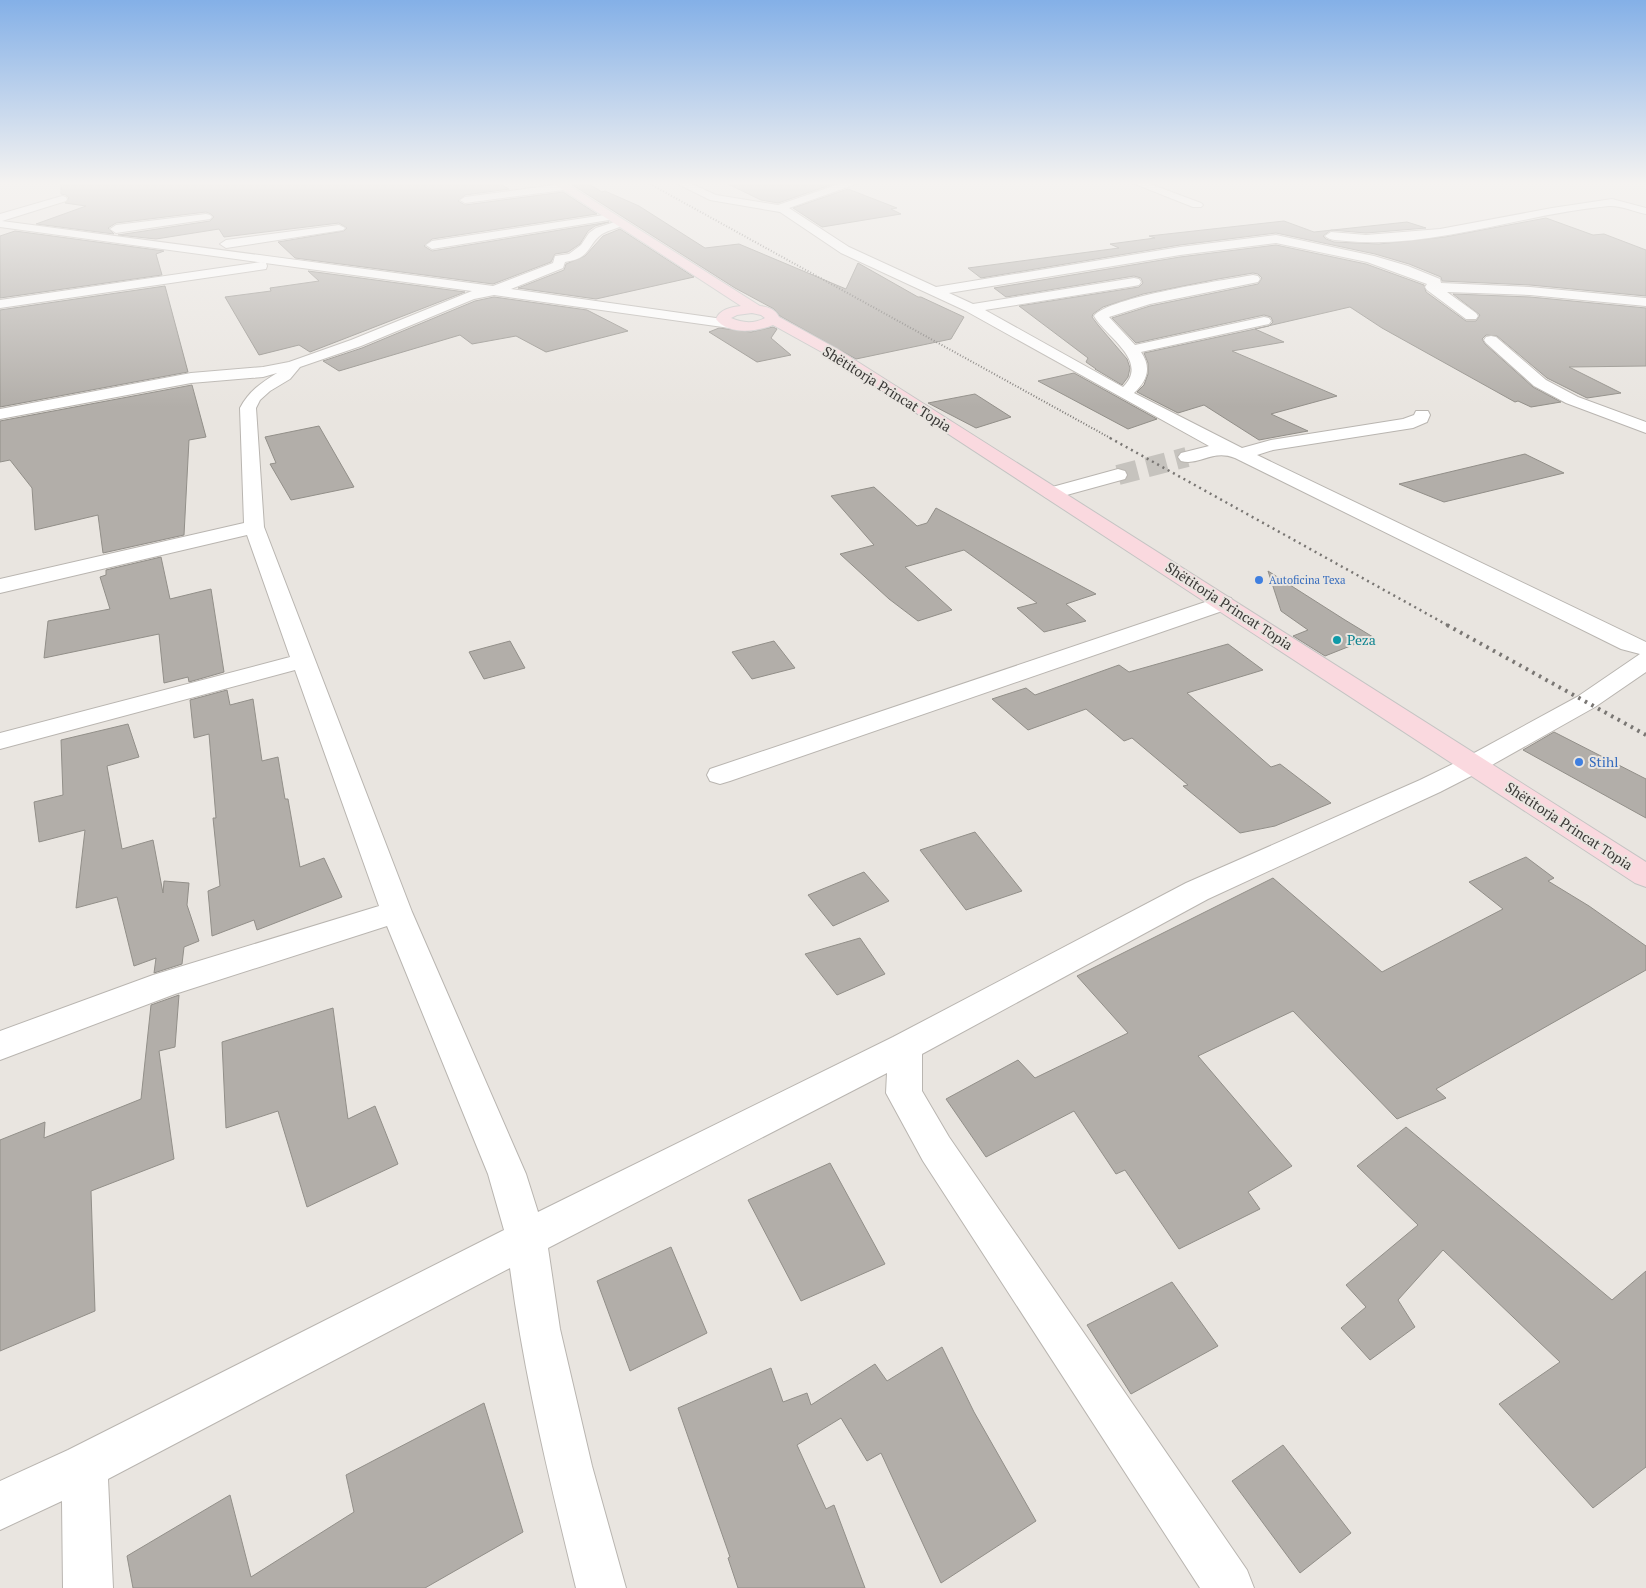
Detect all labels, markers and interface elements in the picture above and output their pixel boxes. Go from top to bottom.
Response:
street label: Shëtitorja Princat Topia [819,341,955,436]
street label: Shëtitorja Princat Topia [1162,557,1297,654]
place label: Autoficina Texa [1269,573,1346,587]
marker: Autoficina Texa [1253,574,1265,586]
place label: Peza [1347,630,1376,649]
marker: Peza [1331,634,1343,646]
place label: Stihl [1589,752,1618,771]
marker: Stihl [1573,756,1585,768]
street label: Shëtitorja Princat Topia [1502,777,1637,874]

